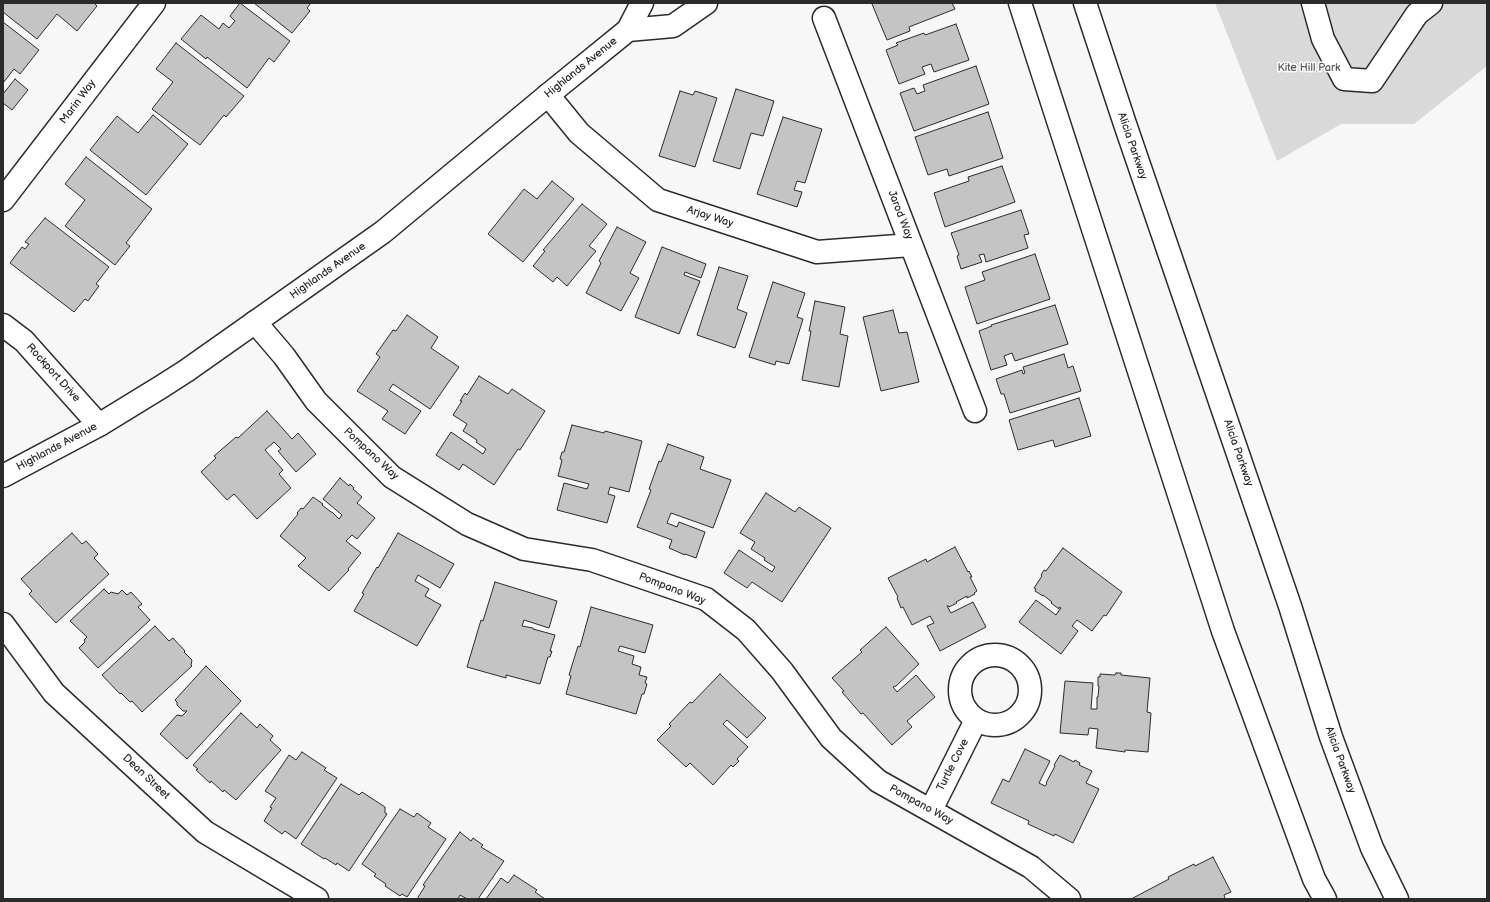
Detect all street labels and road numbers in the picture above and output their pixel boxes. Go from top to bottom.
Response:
street label: Highlands Avenue [542,35,620,101]
street label: Marin Way [57,77,99,127]
street label: Alicia Parkway [1114,111,1150,181]
street label: Jarod Way [885,189,915,241]
street label: Arjay Way [685,203,735,231]
street label: Highlands Avenue [288,240,368,302]
street label: Rockport Drive [23,341,83,405]
street label: Alicia Parkway [1220,418,1256,488]
street label: Highlands Avenue [14,420,100,474]
street label: Pompano Way [341,425,401,483]
street label: Pompano Way [637,570,707,608]
street label: Alicia Parkway [1322,725,1358,795]
street label: Turtle Cove [934,737,972,793]
street label: Dean Street [120,752,172,802]
street label: Pompano Way [887,782,955,828]

